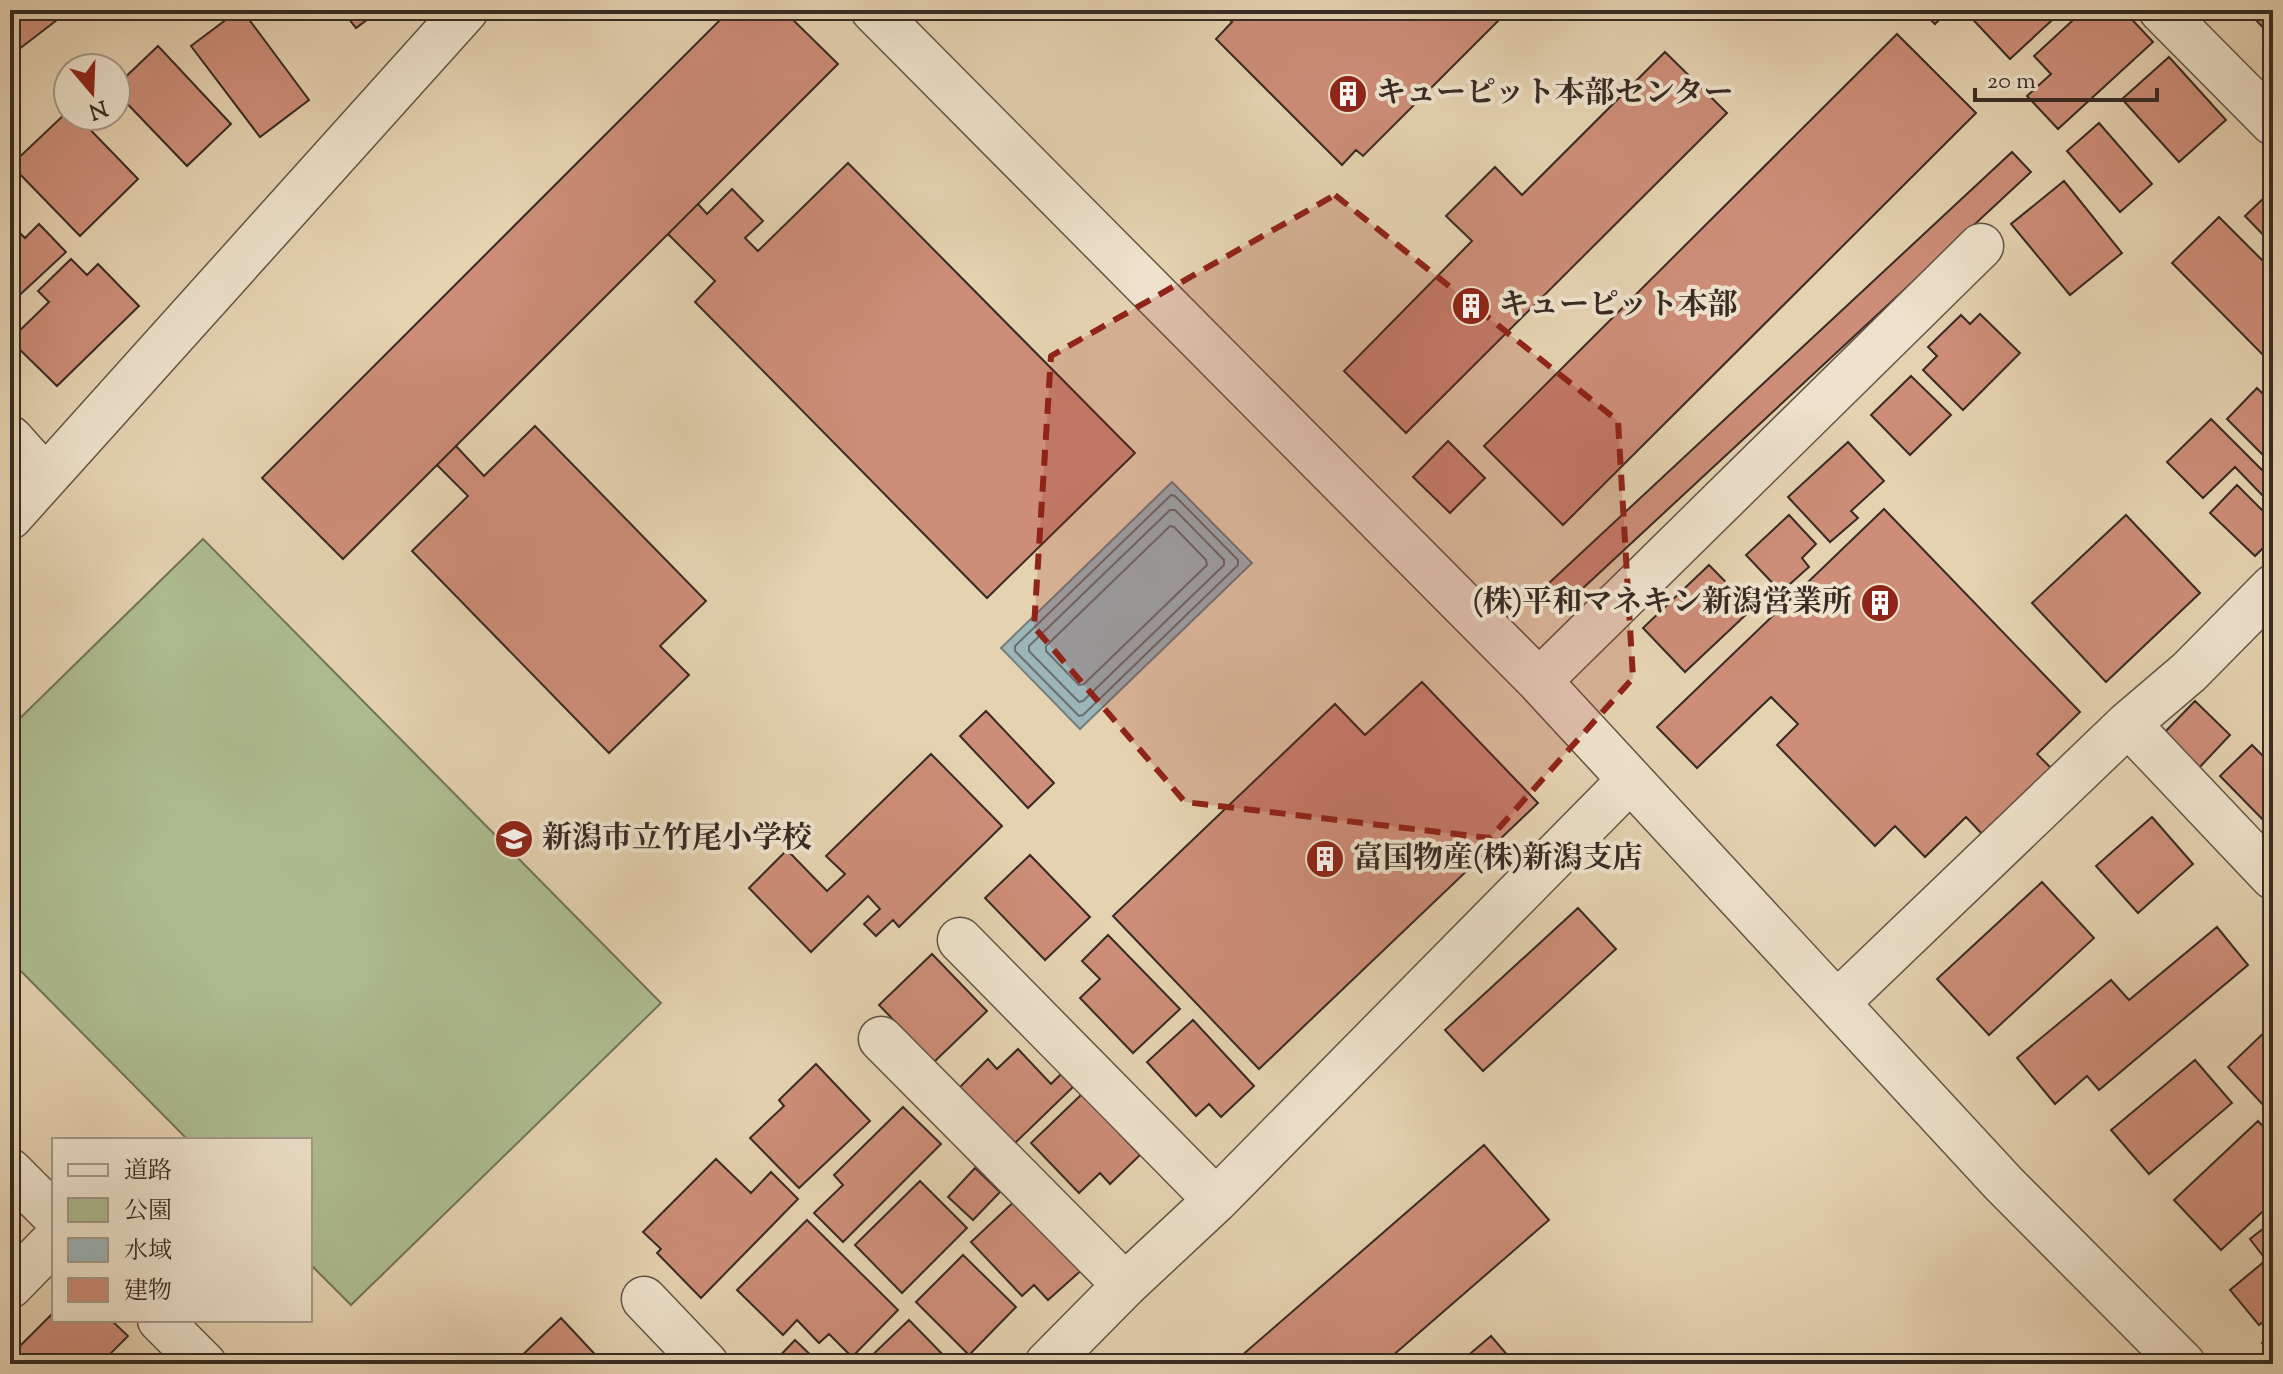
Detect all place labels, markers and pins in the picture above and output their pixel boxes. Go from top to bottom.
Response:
building icon: キューピット本部センター [1327,73,1369,115]
place label: キューピット本部センター [1376,73,1734,116]
building icon: キューピット本部 [1450,285,1492,327]
place label: キューピット本部 [1499,285,1738,328]
place label: (株)平和マネキン新潟営業所 [1473,582,1852,625]
building icon: (株)平和マネキン新潟営業所 [1859,582,1901,624]
school or university icon: 新潟市立竹尾小学校 [493,818,535,860]
place label: 新潟市立竹尾小学校 [542,818,812,861]
building icon: 富国物産(株)新潟支店 [1304,838,1346,880]
place label: 富国物産(株)新潟支店 [1353,838,1643,881]

